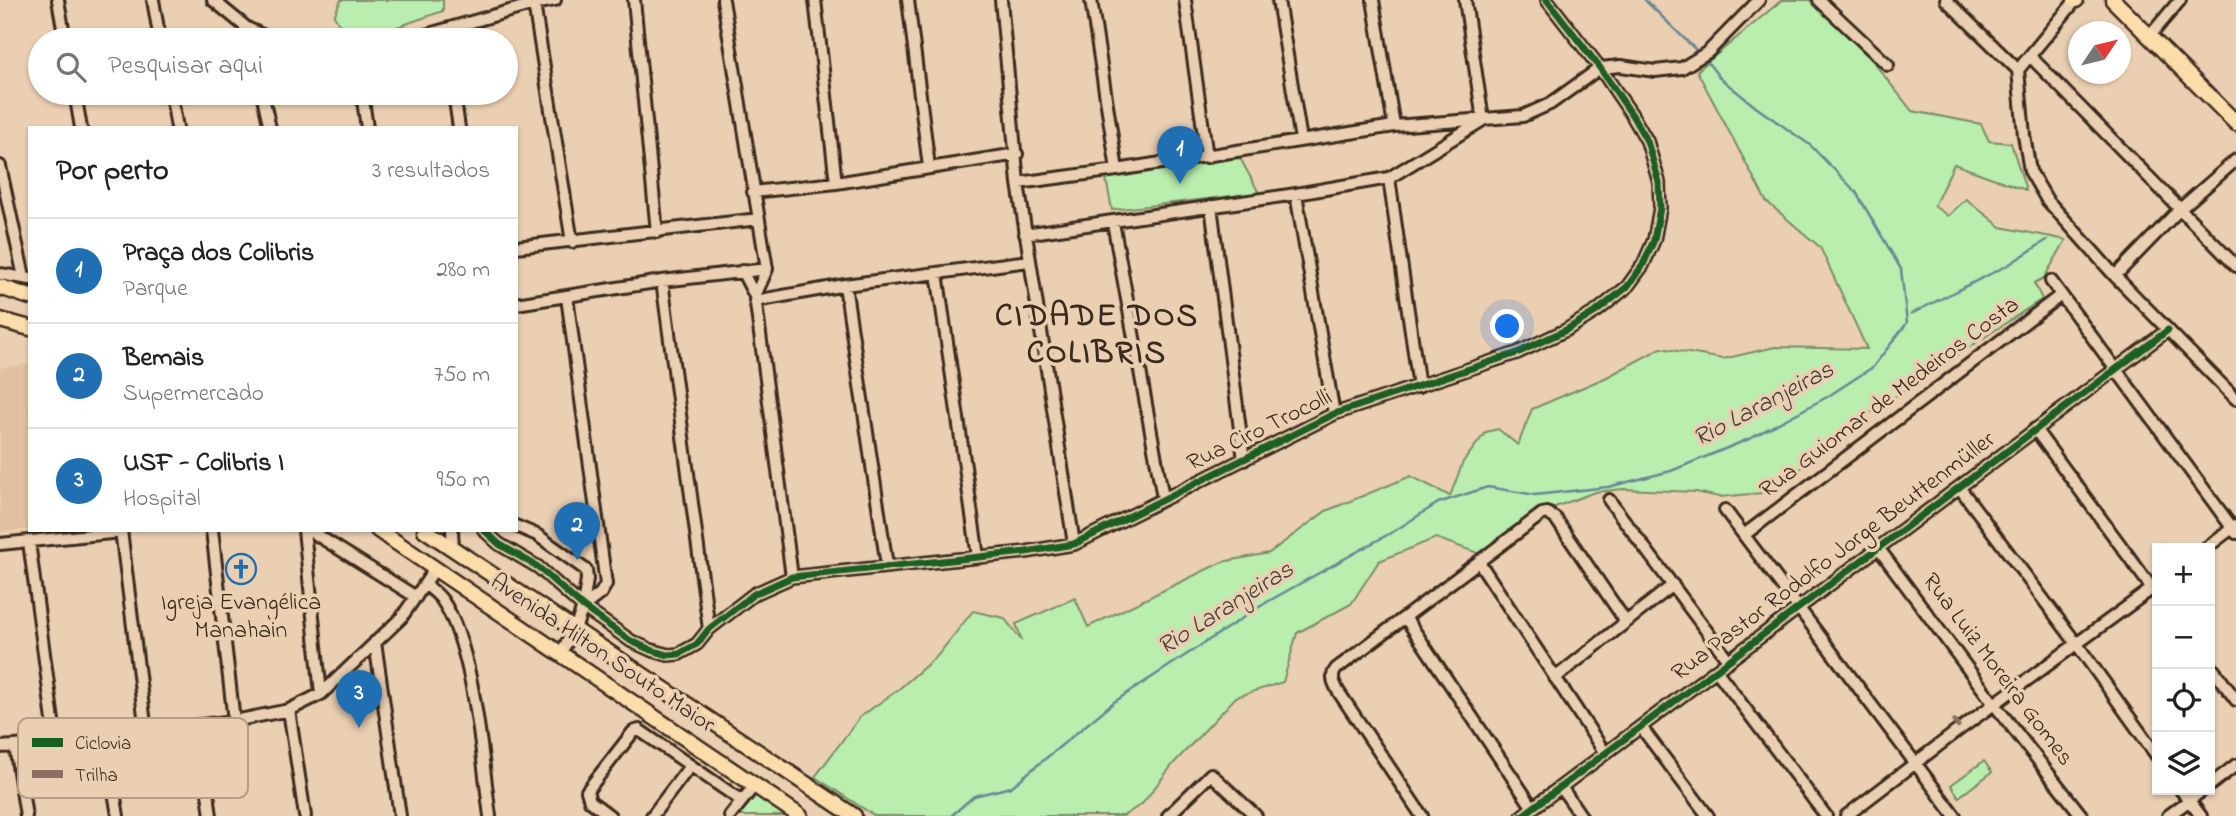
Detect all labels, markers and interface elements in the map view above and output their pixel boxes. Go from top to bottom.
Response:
north arrow [2068,21,2131,84]
search box [28,28,518,105]
icon: search [52,48,90,86]
text: Pesquisar aqui [108,48,263,86]
pin: 1 [1157,126,1203,184]
text: Por perto [56,150,169,194]
text: 3 resultados [372,155,490,188]
text: Praça dos Colibris [123,235,314,273]
text: 1 [75,254,83,287]
text: 280 m [436,254,490,287]
text: Parque [123,273,187,306]
street label: Rua Guiomar de Medeiros Costa [1753,288,2027,508]
district label: CIDADE DOS COLIBRIS [995,294,1199,378]
your location [1490,309,1524,343]
text: Bemais [123,340,204,378]
water label: Rio Laranjeiras [1687,352,1842,458]
text: 2 [73,359,85,392]
text: 750 m [434,359,490,392]
text: Supermercado [123,378,264,411]
street label: Rua Ciro Trocolli [1181,381,1339,481]
street label: Rua Pastor Rodolfo Jorge Beuttenmüller [1665,423,2004,691]
text: USF - Colibris I [123,445,284,483]
text: 3 [74,464,84,497]
text: 950 m [436,464,490,497]
text: Hospital [123,483,201,516]
pin: 2 [554,502,600,560]
map controls [2152,543,2215,795]
button: + [2152,543,2215,606]
church icon: Igreja Evangélica Manahain [224,552,258,586]
water label: Rio Laranjeiras [1150,552,1302,666]
street label: Avenida Hilton Souto Maior [483,565,722,743]
street label: Rua Luiz Moreira Gomes [1913,566,2081,774]
place label: Igreja Evangélica Manahain [161,586,321,649]
button: − [2152,606,2215,669]
button: locate [2152,669,2215,732]
pin: 3 [336,670,382,728]
legend [18,718,248,798]
text: Ciclovia [75,731,131,758]
button: layers [2152,732,2215,795]
text: Trilha [75,763,118,790]

